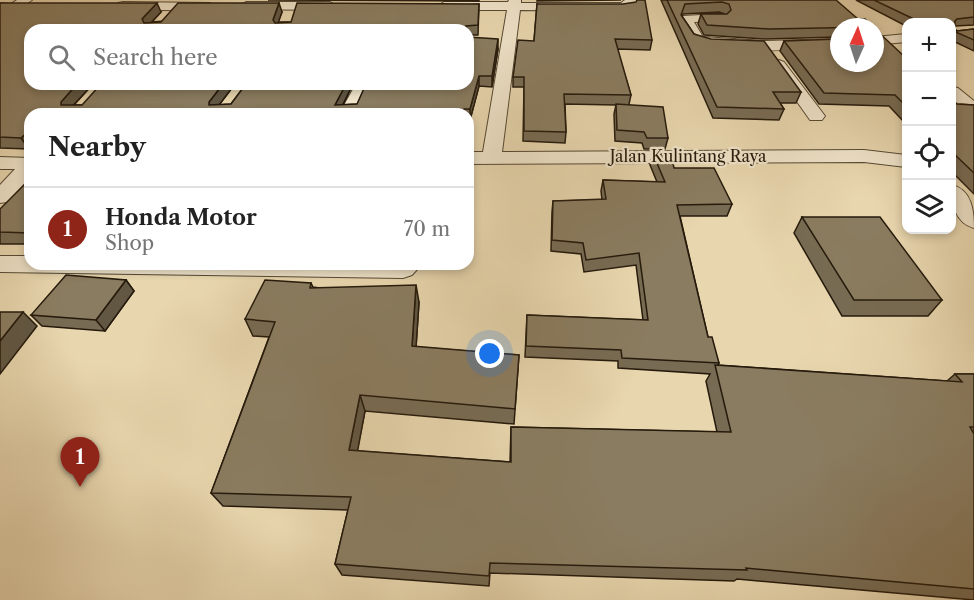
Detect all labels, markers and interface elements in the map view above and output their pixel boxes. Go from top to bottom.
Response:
north arrow [830,18,884,72]
map controls [902,18,956,234]
button: + [902,18,956,72]
search box [24,24,474,90]
icon: search [45,41,78,74]
text: Search here [93,44,218,71]
button: − [902,72,956,126]
button: locate [902,126,956,180]
text: Nearby [48,131,146,163]
street label: Jalan Kulintang Raya [607,146,767,166]
button: layers [902,180,956,234]
text: Honda Motor [105,204,257,231]
text: 1 [63,217,72,241]
text: 70 m [404,217,450,241]
text: Shop [105,231,154,255]
your location [475,339,504,368]
pin: 1 [60,438,100,487]

